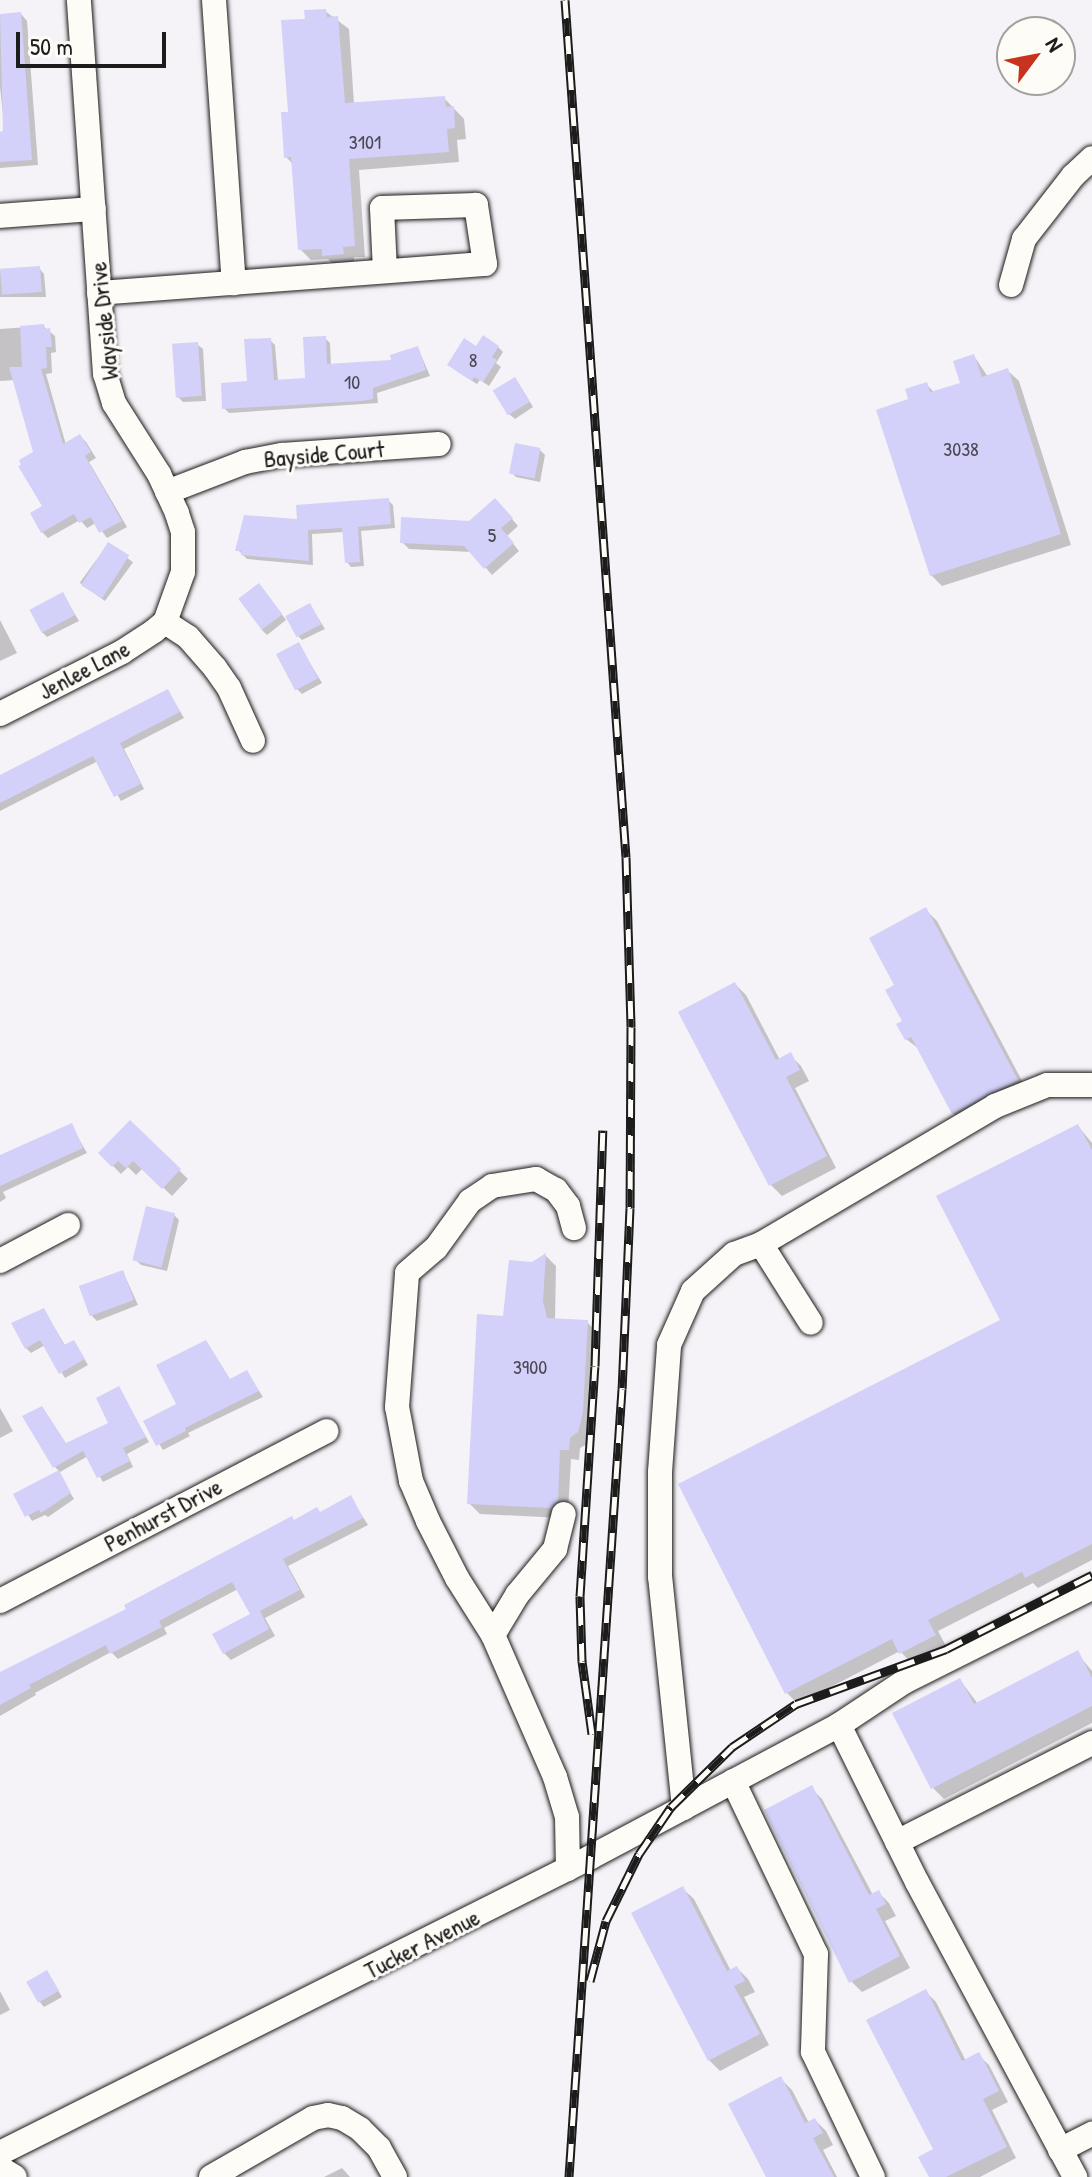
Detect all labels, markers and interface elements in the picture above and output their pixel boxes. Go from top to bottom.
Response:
scale bar [20,16,170,66]
north arrow [996,16,1076,96]
text: 50 m [30,30,73,62]
text: N [1039,31,1070,57]
house number: 3101 [349,129,381,153]
street label: Wayside Drive [83,261,125,381]
house number: 8 [469,347,477,371]
house number: 10 [344,369,360,393]
street label: Bayside Court [263,434,385,474]
house number: 3038 [943,436,979,460]
house number: 5 [488,522,496,546]
street label: Jenlee Lane [34,634,134,706]
house number: 3900 [513,1354,547,1378]
street label: Penhurst Drive [99,1472,227,1558]
street label: Tucker Avenue [360,1903,484,1985]

